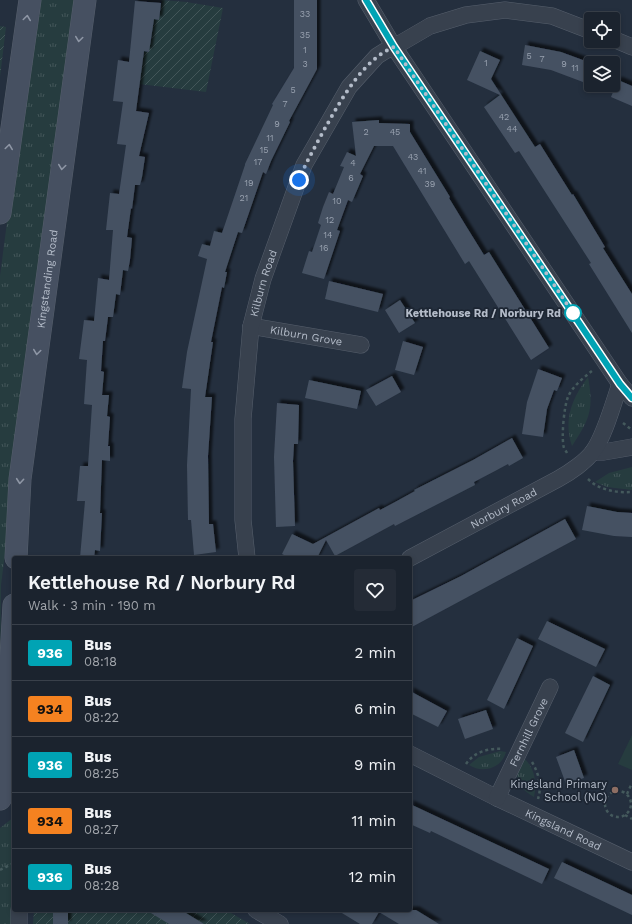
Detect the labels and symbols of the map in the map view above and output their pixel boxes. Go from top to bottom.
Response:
house number: 33 [300,9,310,19]
one-way arrow [22,15,31,21]
house number: 35 [300,30,310,40]
one-way arrow [75,36,84,42]
house number: 1 [303,45,307,55]
house number: 5 [526,51,532,61]
house number: 7 [539,54,545,64]
house number: 1 [484,58,488,68]
house number: 3 [302,59,308,69]
house number: 9 [561,59,567,69]
house number: 11 [571,63,579,73]
house number: 5 [290,85,296,95]
house number: 7 [282,99,288,109]
house number: 42 [499,112,509,122]
house number: 9 [274,119,280,129]
house number: 44 [507,124,518,134]
house number: 2 [363,127,369,137]
house number: 45 [390,127,400,137]
house number: 11 [266,133,274,143]
one-way arrow [4,144,13,150]
house number: 15 [260,145,268,155]
house number: 43 [408,152,418,162]
house number: 17 [254,157,262,167]
house number: 4 [350,158,356,168]
one-way arrow [58,164,67,171]
house number: 41 [418,166,426,176]
your location [289,170,309,190]
house number: 6 [348,173,354,183]
house number: 19 [244,178,254,188]
house number: 39 [425,179,435,189]
house number: 21 [240,193,248,203]
house number: 10 [332,196,342,206]
house number: 12 [326,215,334,225]
street label: Kingstanding Road [34,229,60,329]
house number: 14 [323,230,333,240]
house number: 16 [320,243,328,253]
street label: Kilburn Road [247,248,279,318]
marker: Kettlehouse Rd / Norbury Rd [564,304,582,322]
place label: Kettlehouse Rd / Norbury Rd [406,307,561,320]
street label: Kilburn Grove [269,323,343,348]
one-way arrow [33,349,42,355]
one-way arrow [16,478,25,484]
street label: Norbury Road [468,485,539,531]
street label: Fernhill Grove [507,696,550,769]
place label: Kingsland Primary School (NC) [510,778,607,804]
marker: Kingsland Primary School (NC) [610,785,620,795]
street label: Kingsland Road [523,806,604,853]

